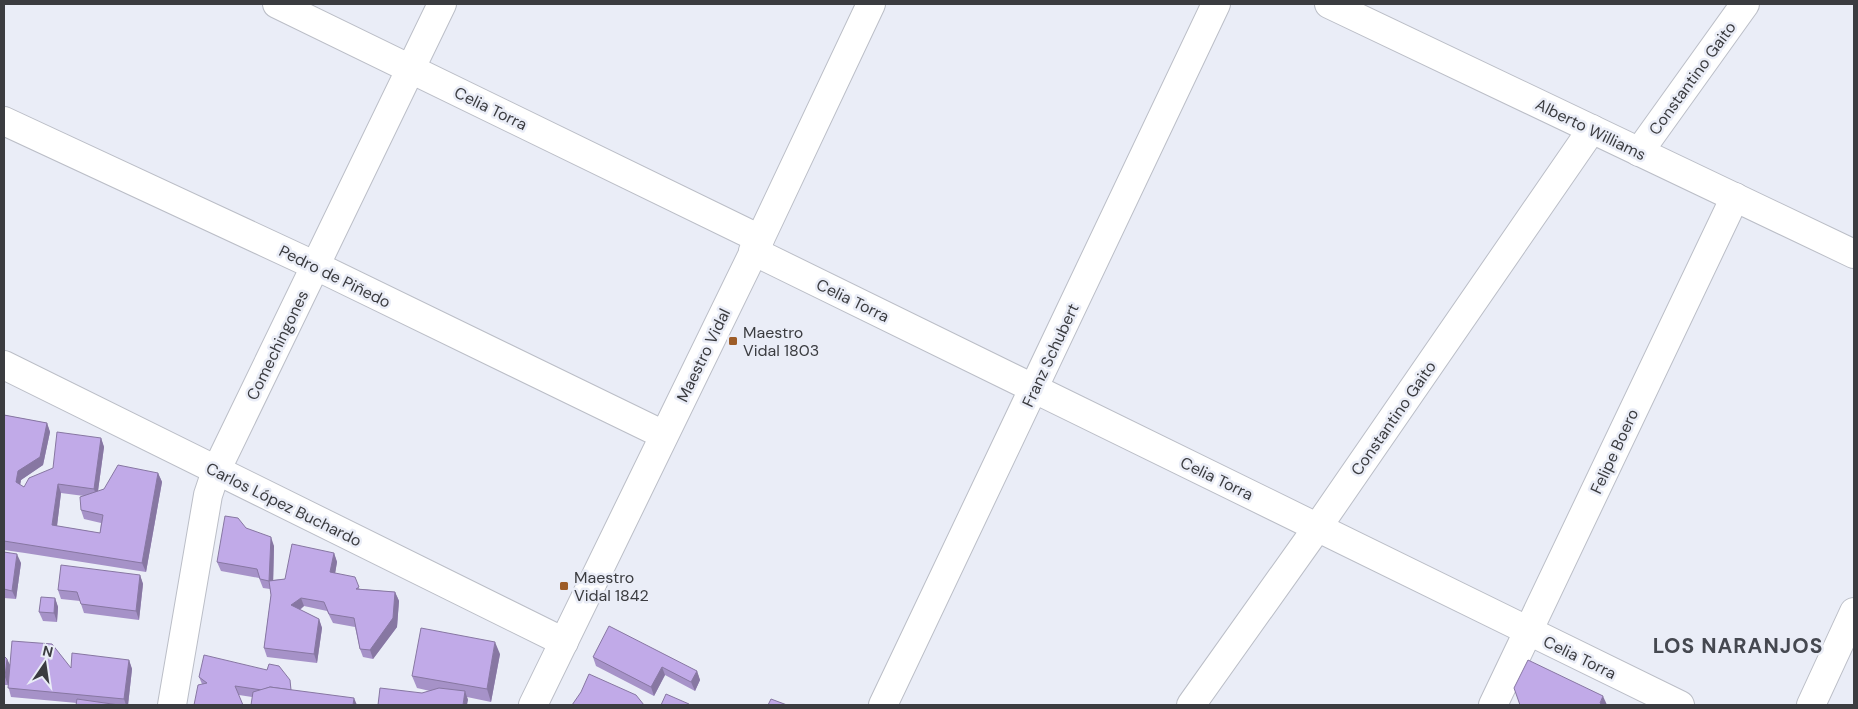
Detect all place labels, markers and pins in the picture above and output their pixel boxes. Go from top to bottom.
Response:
place label: Maestro Vidal 1803 [743,322,819,361]
marker: Maestro Vidal 1803 [727,335,739,347]
place label: Maestro Vidal 1842 [574,567,649,606]
marker: Maestro Vidal 1842 [558,580,570,592]

